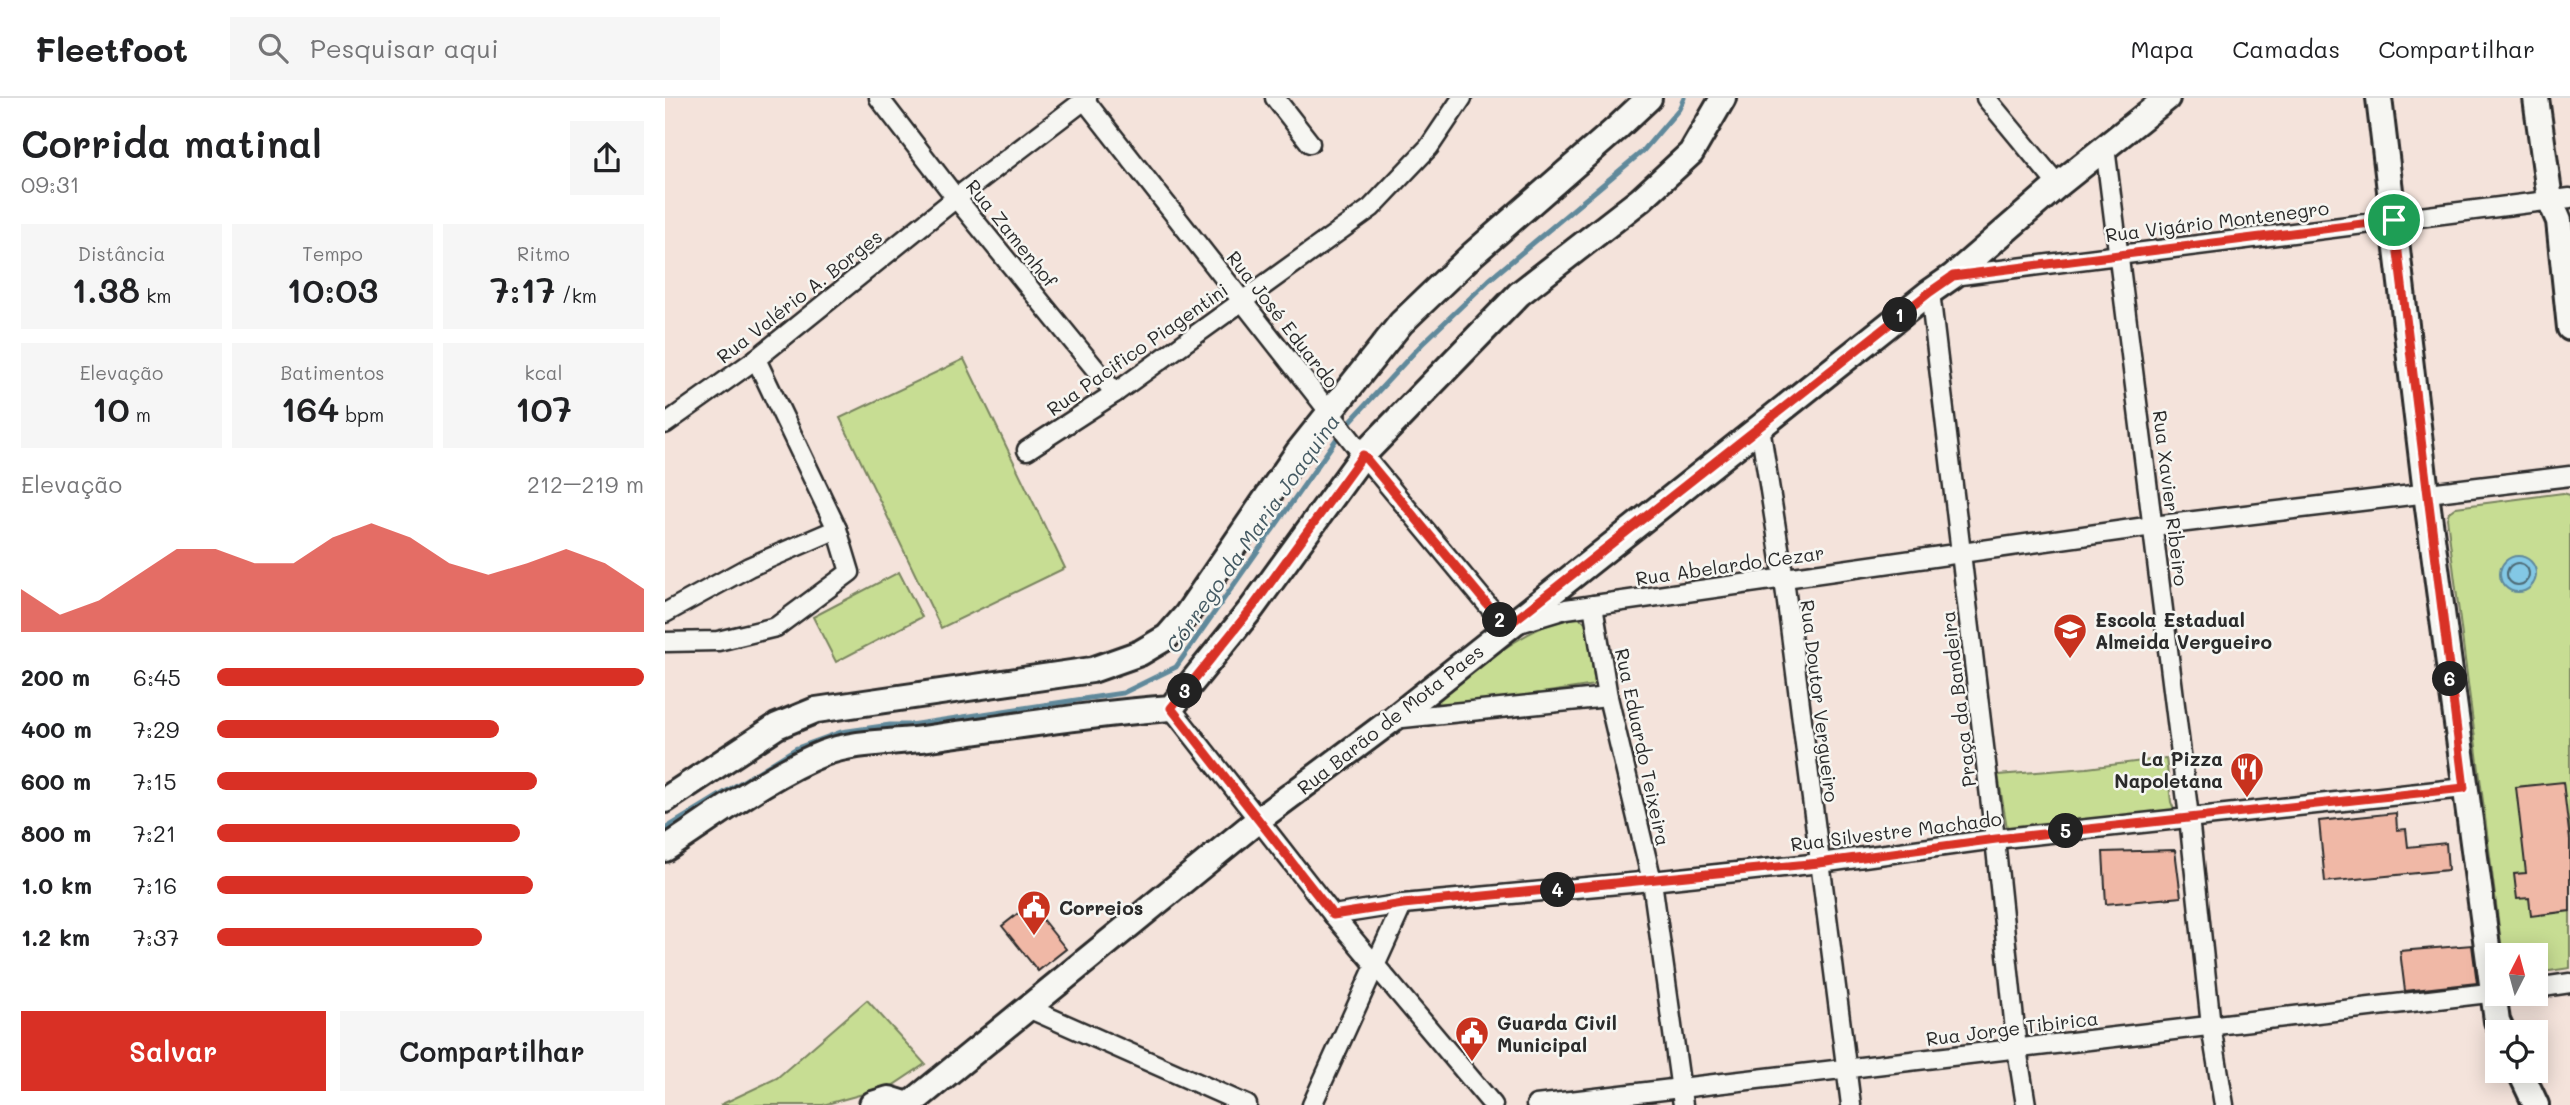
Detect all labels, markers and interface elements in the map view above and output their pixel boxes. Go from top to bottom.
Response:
search box [230,17,720,80]
text: Fleetfoot [35,27,188,70]
icon: search [254,29,292,67]
text: Pesquisar aqui [310,31,499,65]
text: Mapa [2130,33,2194,64]
text: Camadas [2232,33,2340,64]
text: Compartilhar [2378,33,2535,64]
text: Corrida matinal [21,118,322,168]
button: share [570,121,644,195]
text: 09:31 [21,169,80,199]
street label: Rua Zamenhof [961,174,1064,293]
pin [2364,190,2424,250]
street label: Rua Vigário Montenegro [2104,195,2330,247]
icon: arrive [2375,201,2413,239]
street label: Rua Valério A. Borges [711,224,887,368]
text: Distância [78,241,165,266]
text: Tempo [302,241,363,266]
text: Ritmo [517,241,570,266]
street label: Rua José Eduardo [1222,245,1344,393]
text: 1.38 [72,266,140,312]
text: 10:03 [287,266,378,312]
text: 7:17 [490,266,556,312]
street label: Rua Pacifico Piagentini [1041,277,1233,421]
text: km [140,283,171,308]
text: /km [556,283,597,308]
pin: 1 [1883,298,1917,332]
text: 1 [1895,302,1904,327]
text: Elevação [80,360,163,385]
text: Batimentos [280,360,385,385]
text: kcal [525,360,562,385]
text: 10 [92,385,130,431]
text: 164 [281,385,339,431]
text: 107 [515,385,572,431]
text: m [130,402,151,427]
text: bpm [339,402,384,427]
water label: Córrego da Maria Joaquina [1159,408,1345,658]
street label: Rua Xavier Ribeiro [2148,409,2194,587]
text: Elevação [21,469,122,499]
text: 212–219 m [527,469,644,499]
street label: Rua Abelardo Cezar [1634,539,1826,591]
street label: Rua Doutor Vergueiro [1795,598,1845,804]
pin: 2 [1483,602,1517,638]
text: 2 [1494,607,1505,632]
place label: Escola Estadual Almeida Vergueiro [2095,607,2272,654]
street label: Praça da Bandeira [1935,610,1981,788]
school or university icon: Escola Estadual Almeida Vergueiro [2051,611,2089,660]
street label: Rua Barão de Mota Paes [1292,638,1488,800]
street label: Rua Eduardo Teixeira [1610,646,1676,848]
text: 200 m [21,662,90,692]
text: 6:45 [133,662,181,692]
pin: 6 [2433,662,2467,696]
text: 6 [2444,666,2455,691]
pin: 3 [1168,674,1203,708]
text: 3 [1179,678,1190,703]
text: 400 m [21,714,92,744]
text: 7:29 [133,714,179,744]
place label: La Pizza Napoletana [2114,746,2223,793]
restaurant icon: La Pizza Napoletana [2228,750,2266,799]
text: 600 m [21,766,91,796]
text: 7:15 [133,766,177,796]
street label: Rua Silvestre Machado [1789,806,2003,856]
pin: 5 [2049,814,2083,848]
text: 800 m [21,818,91,848]
text: 7:21 [133,818,176,848]
text: 5 [2060,818,2071,843]
text: 1.0 km [21,870,92,900]
text: 7:16 [133,870,177,900]
pin: 4 [1541,872,1575,908]
text: 4 [1551,877,1564,902]
public building icon: Correios [1015,888,1053,937]
place label: Correios [1059,895,1143,920]
text: 1.2 km [21,922,90,952]
text: 7:37 [133,922,179,952]
north arrow [2485,943,2548,1006]
map controls [2485,943,2548,1083]
street label: Rua Jorge Tibirica [1924,1005,2100,1051]
place label: Guarda Civil Municipal [1497,1010,1617,1057]
button: Salvar [21,1011,326,1091]
button: Compartilhar [340,1011,644,1091]
public building icon: Guarda Civil Municipal [1453,1014,1491,1063]
button: locate [2485,1020,2548,1083]

